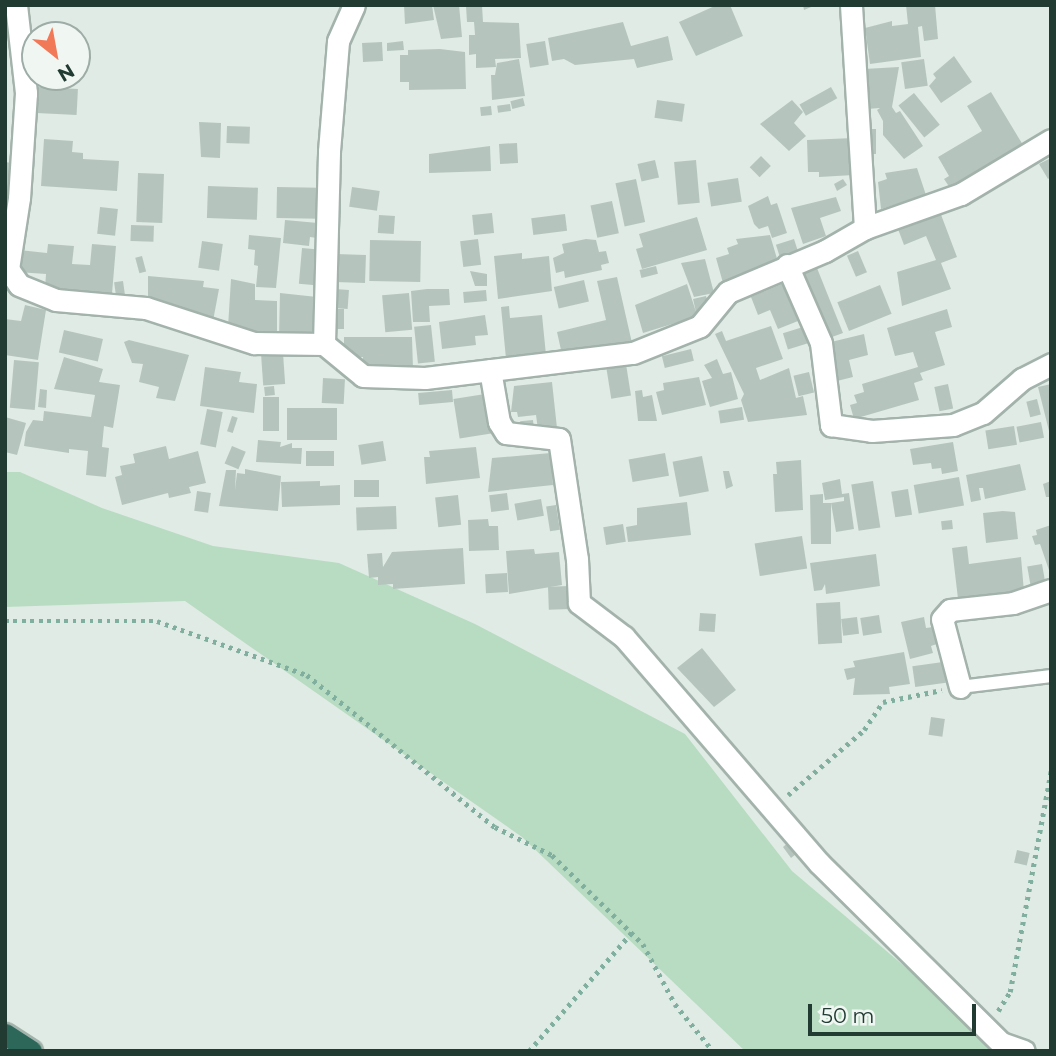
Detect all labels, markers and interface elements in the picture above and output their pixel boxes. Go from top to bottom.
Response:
north arrow [21,21,91,91]
text: N [54,59,79,87]
scale bar [811,990,979,1034]
text: 50 m [821,1003,875,1028]

